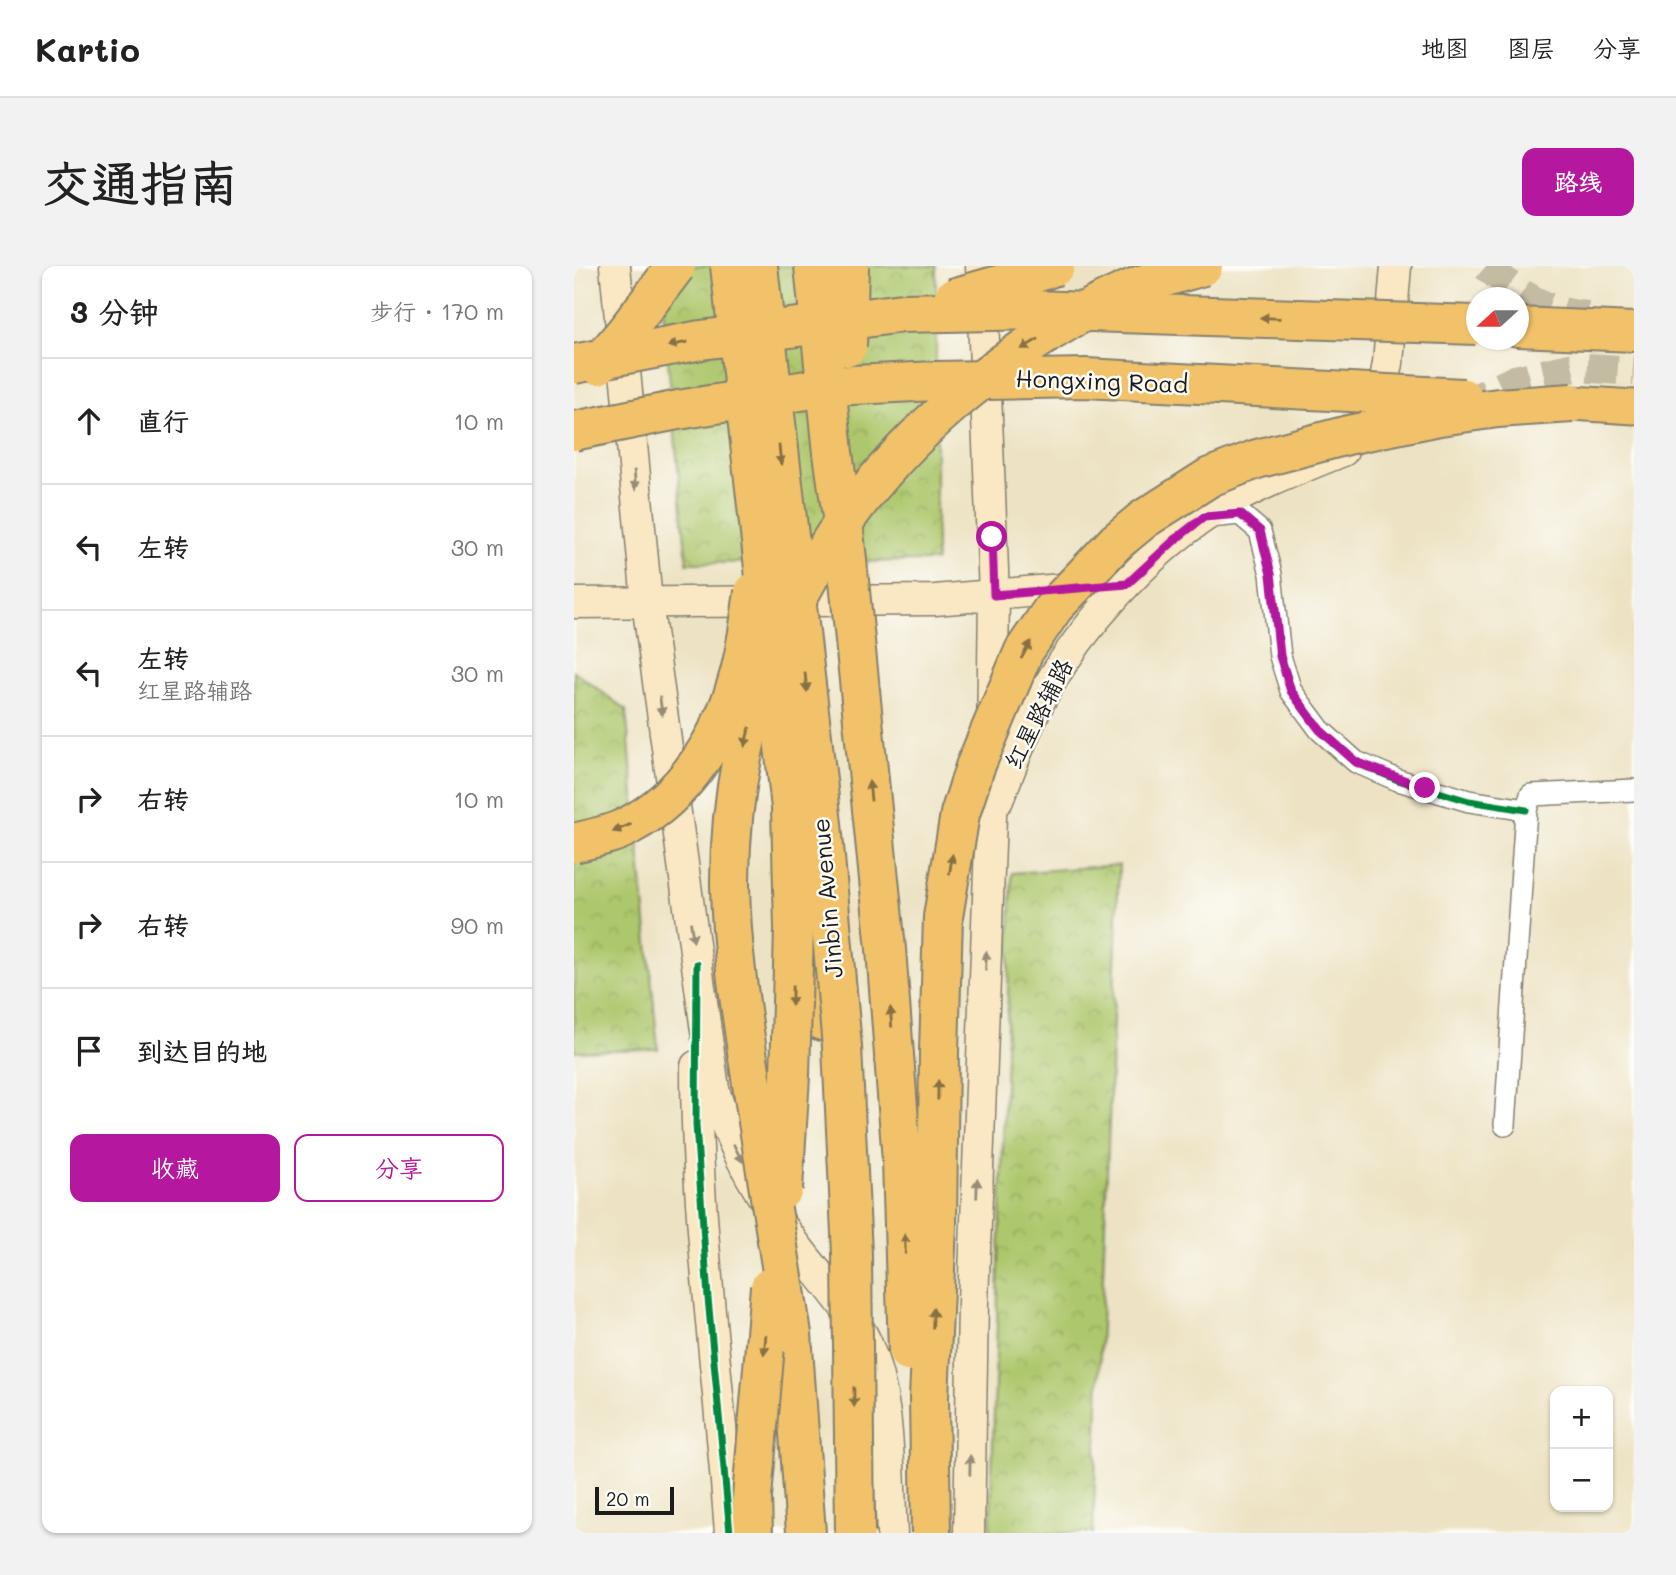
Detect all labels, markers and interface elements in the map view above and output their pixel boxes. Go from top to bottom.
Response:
text: Kartio [35,27,140,70]
text: 地图 [1421,32,1469,63]
text: 图层 [1507,32,1555,63]
text: 分享 [1593,32,1641,63]
button: 路线 [1522,148,1634,216]
text: 交通指南 [42,150,238,213]
north arrow [1466,287,1529,350]
text: 3 分钟 [70,291,159,331]
text: 步行 · 170 m [370,296,504,326]
one-way arrow [1259,313,1281,324]
one-way arrow [1020,337,1039,350]
one-way arrow [666,339,688,350]
street label: Hongxing Road [1015,362,1189,399]
icon: ahead [70,402,108,440]
text: 直行 [137,404,189,438]
text: 10 m [454,406,504,436]
one-way arrow [775,445,786,467]
one-way arrow [630,469,641,491]
route start [976,521,1007,552]
icon: left [70,528,108,566]
text: 左转 [137,530,189,564]
text: 30 m [451,532,504,562]
one-way arrow [1020,640,1032,660]
text: 左转 [137,641,189,675]
street label: 红星路辅路 [997,653,1079,774]
icon: left [70,654,108,692]
text: 30 m [451,658,504,688]
one-way arrow [800,671,811,693]
text: 红星路辅路 [137,675,252,705]
one-way arrow [656,695,667,717]
one-way arrow [741,726,752,748]
route end [1409,772,1440,803]
icon: right [70,780,108,818]
one-way arrow [864,780,875,802]
text: 右转 [137,782,189,816]
text: 10 m [454,784,504,814]
street label: Jinbin Avenue [804,817,849,979]
one-way arrow [612,822,632,834]
one-way arrow [946,852,957,874]
icon: right [70,906,108,944]
text: 右转 [137,908,189,942]
text: 90 m [451,910,504,940]
one-way arrow [687,921,698,943]
one-way arrow [980,950,991,972]
one-way arrow [787,985,798,1007]
one-way arrow [885,1006,896,1028]
icon: arrive [70,1032,108,1070]
text: 到达目的地 [137,1034,267,1068]
one-way arrow [932,1079,944,1101]
button: 收藏 [70,1134,280,1202]
button: 分享 [294,1134,504,1202]
one-way arrow [732,1143,744,1163]
one-way arrow [972,1177,983,1199]
one-way arrow [899,1233,910,1255]
one-way arrow [927,1307,938,1329]
one-way arrow [759,1334,770,1356]
one-way arrow [848,1386,860,1408]
map controls [1550,1386,1613,1512]
button: + [1550,1386,1613,1449]
button: − [1550,1449,1613,1512]
one-way arrow [964,1454,976,1476]
scale bar [595,1484,674,1516]
text: 20 m [606,1486,650,1511]

